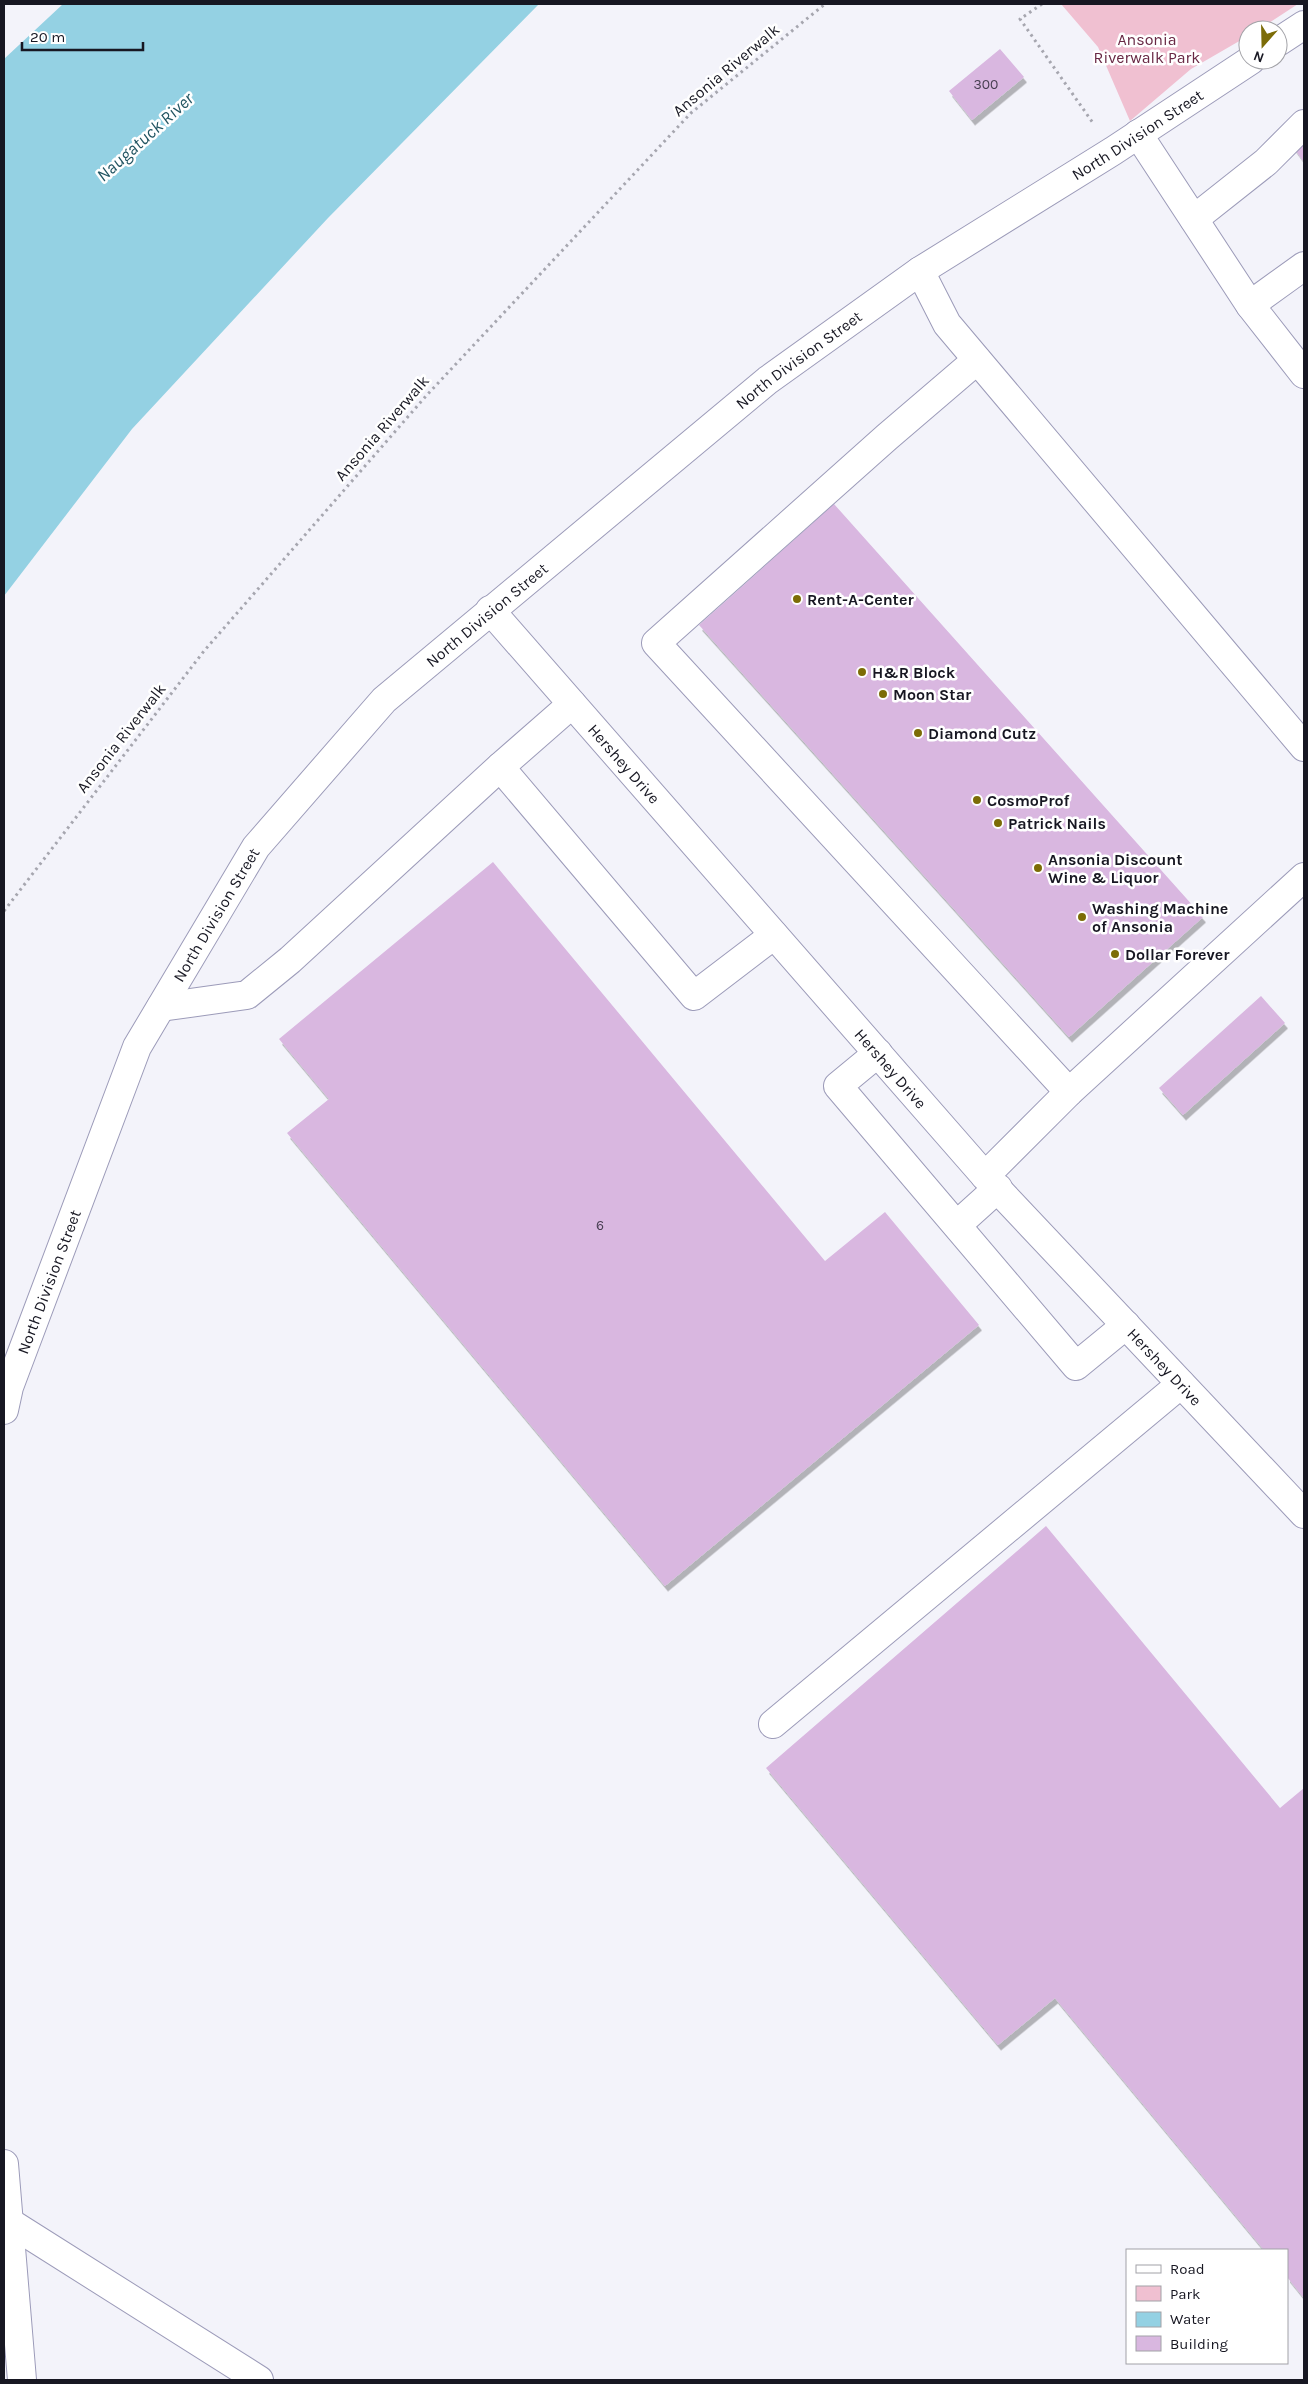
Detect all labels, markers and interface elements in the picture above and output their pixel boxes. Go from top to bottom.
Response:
scale bar [22,20,144,52]
street label: Ansonia Riverwalk [669,20,783,120]
north arrow [1238,20,1288,70]
text: 20 m [30,28,65,46]
park label: Ansonia Riverwalk Park [1094,30,1200,67]
text: N [1251,47,1266,66]
house number: 300 [974,76,998,93]
street label: North Division Street [1068,85,1206,184]
water label: Naugatuck River [92,87,199,186]
street label: North Division Street [731,306,865,413]
street label: Ansonia Riverwalk [331,371,433,485]
street label: North Division Street [422,558,551,671]
place label: Rent-A-Center [807,590,914,609]
marker: Rent-A-Center [791,593,803,605]
place label: H&R Block [872,663,956,682]
marker: H&R Block [856,666,868,678]
street label: Ansonia Riverwalk [72,680,170,796]
place label: Moon Star [893,685,972,704]
marker: Moon Star [877,688,889,700]
street label: Hershey Drive [584,720,664,807]
place label: Diamond Cutz [928,724,1036,743]
marker: Diamond Cutz [912,727,924,739]
place label: CosmoProf [987,791,1069,810]
marker: CosmoProf [971,794,983,806]
place label: Patrick Nails [1008,814,1106,833]
marker: Patrick Nails [992,817,1004,829]
street label: North Division Street [169,844,263,985]
place label: Ansonia Discount Wine & Liquor [1048,850,1183,887]
marker: Ansonia Discount Wine & Liquor [1032,862,1044,874]
place label: Washing Machine of Ansonia [1092,899,1228,936]
marker: Washing Machine of Ansonia [1076,911,1088,923]
place label: Dollar Forever [1125,945,1230,964]
marker: Dollar Forever [1109,948,1121,960]
street label: Hershey Drive [851,1025,931,1112]
street label: North Division Street [13,1207,84,1356]
house number: 6 [596,1217,604,1234]
street label: Hershey Drive [1124,1324,1206,1409]
legend [1126,2249,1288,2364]
text: Road [1170,2260,1205,2278]
text: Park [1170,2285,1200,2303]
text: Water [1170,2310,1211,2328]
text: Building [1170,2335,1228,2353]

